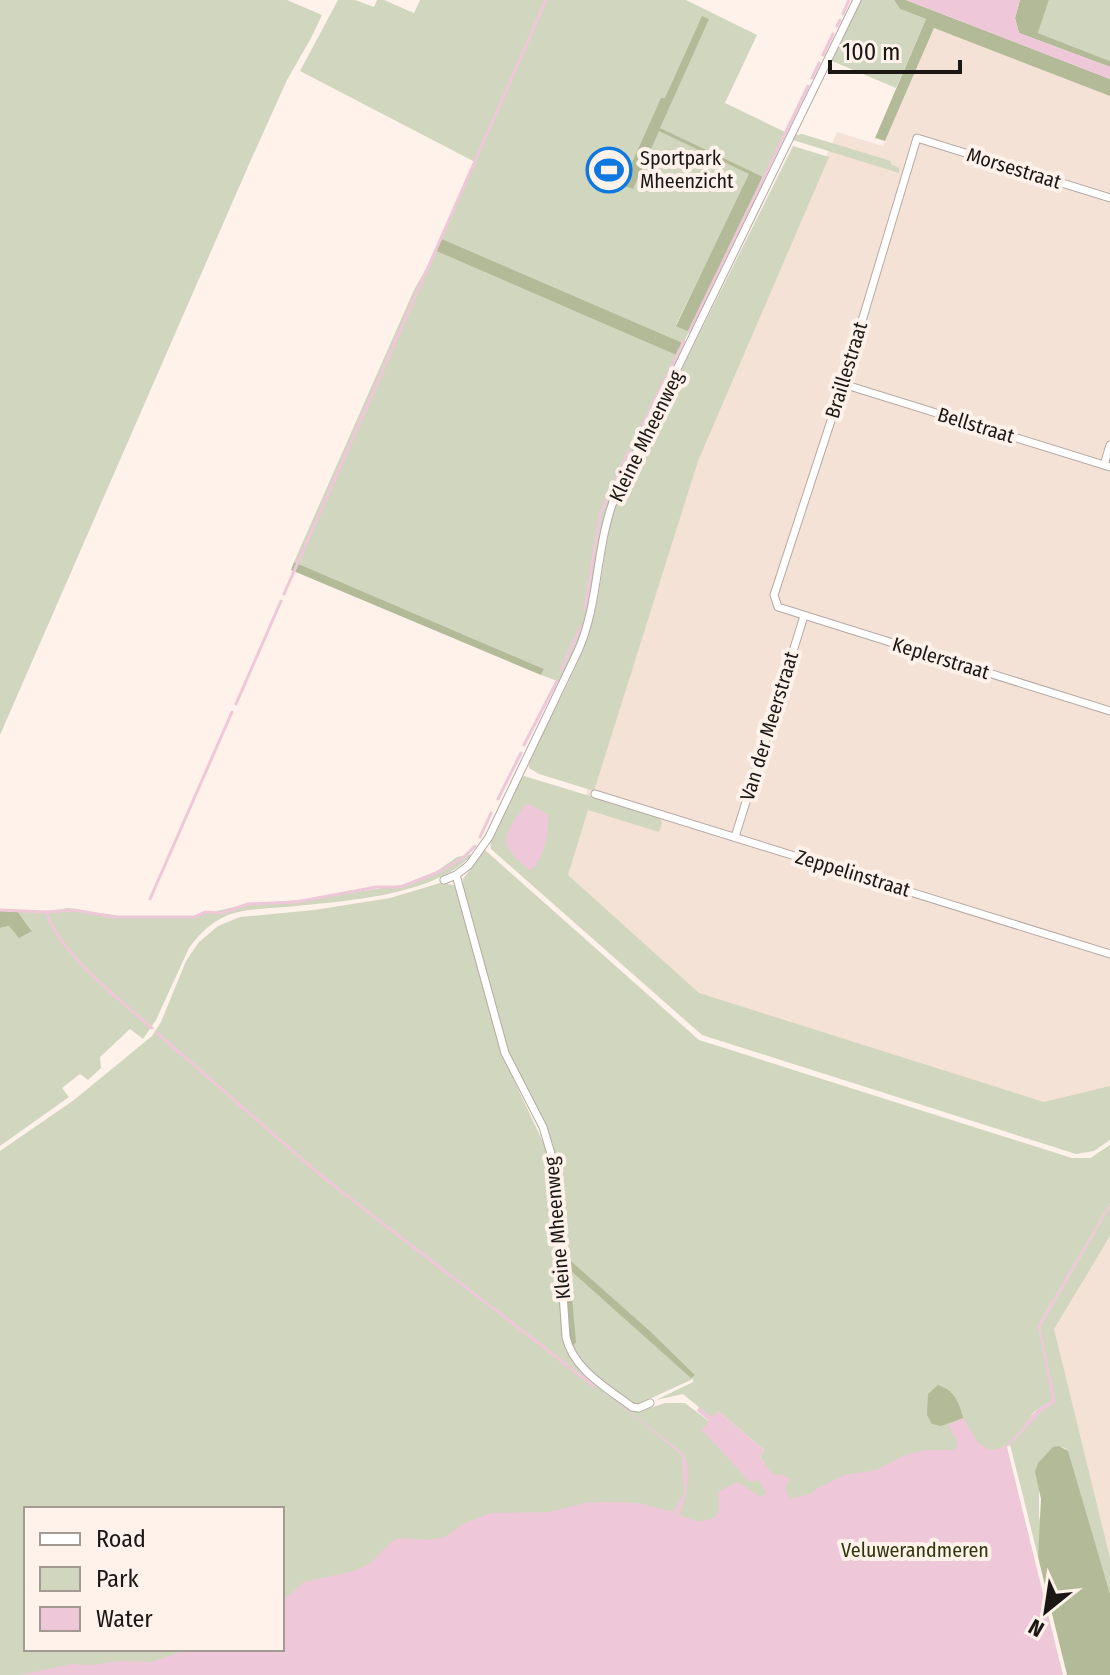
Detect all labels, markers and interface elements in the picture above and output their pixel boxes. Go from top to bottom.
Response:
scale bar [830,24,960,74]
text: 100 m [842,38,900,66]
street label: Morsestraat [964,142,1064,194]
sports icon: Sportpark Mheenzicht [585,146,633,194]
place label: Sportpark Mheenzicht [640,146,734,193]
street label: Braillestraat [820,318,872,421]
street label: Kleine Mheenweg [604,366,688,506]
street label: Bellstraat [935,402,1018,448]
street label: Keplerstraat [890,632,993,684]
street label: Van der Meerstraat [735,648,803,804]
street label: Zeppelinstraat [793,844,914,902]
street label: Kleine Mheenweg [539,1155,575,1300]
legend [24,1507,284,1651]
text: Road [96,1525,146,1553]
park label: Veluwerandmeren [841,1538,989,1562]
text: Park [96,1565,139,1593]
north arrow [1006,1571,1086,1651]
text: Water [96,1605,153,1633]
text: N [1024,1613,1049,1643]

